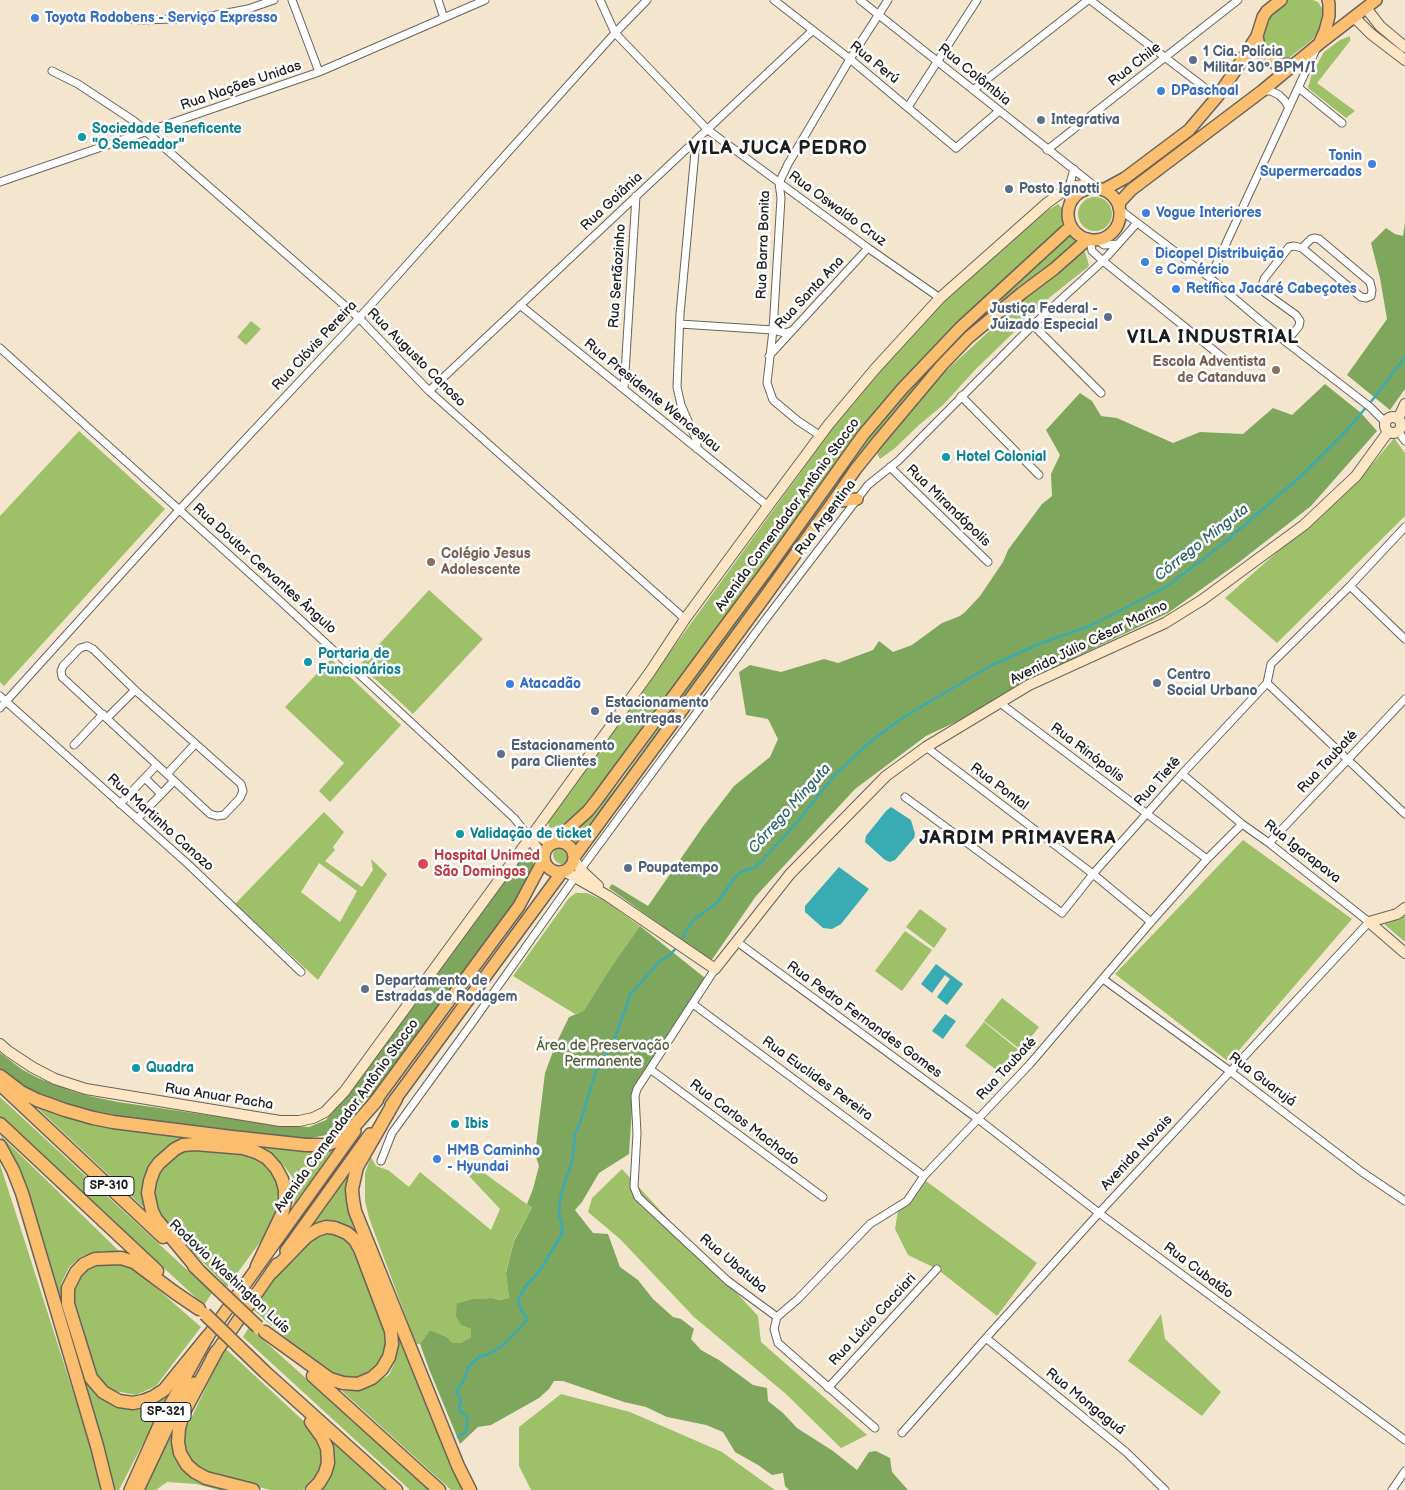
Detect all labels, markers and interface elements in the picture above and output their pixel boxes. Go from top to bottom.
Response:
place label: Toyota Rodobens - Serviço Expresso [45,10,278,26]
marker: Toyota Rodobens - Serviço Expresso [29,12,41,24]
street label: Rua Perú [846,38,902,88]
street label: Rua Chile [1105,39,1165,91]
street label: Rua Colômbia [934,40,1014,110]
place label: 1 Cia. Polícia Militar 30º BPM/I [1203,44,1316,76]
marker: 1 Cia. Polícia Militar 30º BPM/I [1187,54,1199,66]
street label: Rua Nações Unidas [178,57,304,115]
place label: DPaschoal [1171,83,1239,99]
marker: DPaschoal [1155,85,1167,97]
place label: Integrativa [1051,112,1120,128]
marker: Integrativa [1035,114,1047,126]
place label: Sociedade Beneficente "O Semeador" [92,121,242,154]
marker: Sociedade Beneficente "O Semeador" [76,131,88,143]
district label: VILA JUCA PEDRO [686,138,870,160]
place label: Tonin Supermercados [1260,148,1362,180]
marker: Tonin Supermercados [1366,158,1378,170]
street label: Rua Oswaldo Cruz [785,168,889,250]
street label: Rua Goiânia [578,169,646,235]
place label: Posto Ignotti [1019,181,1100,197]
marker: Posto Ignotti [1003,183,1015,195]
street label: Rua Barra Bonita [754,190,774,300]
place label: Vogue Interiores [1156,205,1261,221]
marker: Vogue Interiores [1140,207,1152,219]
street label: Rua Sertãozinho [606,223,630,329]
place label: Dicopel Distribuição e Comércio [1155,246,1284,278]
street label: Rua Santa Ana [772,253,848,333]
marker: Dicopel Distribuição e Comércio [1139,256,1151,268]
place label: Retífica Jacaré Cabeçotes [1186,281,1357,297]
marker: Retífica Jacaré Cabeçotes [1170,283,1182,295]
street label: Rua Clóvis Pereira [269,298,361,394]
place label: Justiça Federal - Juizado Especial [990,301,1098,334]
street label: Rua Augusto Canoso [363,305,469,411]
marker: Justiça Federal - Juizado Especial [1102,311,1114,323]
district label: VILA INDUSTRIAL [1125,327,1301,349]
street label: Rua Presidente Wenceslau [580,336,724,456]
place label: Escola Adventista de Catanduva [1153,354,1266,387]
marker: Escola Adventista de Catanduva [1270,364,1282,376]
street label: Avenida Comendador Antônio Stocco [712,415,864,615]
place label: Hotel Colonial [956,449,1046,465]
marker: Hotel Colonial [940,451,952,463]
street label: Rua Mirandópolis [902,461,994,551]
street label: Rua Argentina [792,477,860,559]
street label: Rua Doutor Cervantes Ângulo [189,500,339,638]
water label: Córrego Minguta [1151,501,1253,585]
place label: Colégio Jesus Adolescente [441,546,531,578]
marker: Colégio Jesus Adolescente [425,556,437,568]
street label: Avenida Júlio César Marino [1007,597,1171,689]
place label: Portaria de Funcionários [318,646,401,679]
marker: Portaria de Funcionários [302,656,314,668]
place label: Centro Social Urbano [1167,667,1258,700]
place label: Atacadão [520,676,581,692]
marker: Centro Social Urbano [1151,677,1163,689]
marker: Atacadão [504,678,516,690]
place label: Estacionamento de entregas [605,695,709,728]
marker: Estacionamento de entregas [589,705,601,717]
street label: Rua Rinópolis [1047,720,1127,786]
street label: Rua Taubaté [1294,727,1362,797]
place label: Estacionamento para Clientes [511,738,615,770]
marker: Estacionamento para Clientes [495,748,507,760]
street label: Rua Tietê [1131,754,1185,810]
water label: Córrego Minguta [745,760,835,858]
street label: Rua Pontal [967,760,1031,814]
street label: Rua Martinho Canozo [103,771,217,875]
street label: Rua Igarapava [1260,817,1344,887]
place label: Validação de ticket [470,826,592,842]
marker: Validação de ticket [454,828,466,840]
district label: JARDIM PRIMAVERA [917,828,1119,850]
place label: Hospital Unimed São Domingos [434,848,540,880]
marker: Hospital Unimed São Domingos [416,857,430,871]
place label: Poupatempo [638,860,719,876]
marker: Poupatempo [622,862,634,874]
street label: Rua Pedro Fernandes Gomes [783,958,945,1082]
place label: Departamento de Estradas de Rodagem [375,973,518,1006]
marker: Departamento de Estradas de Rodagem [359,983,371,995]
street label: Avenida Comendador Antônio Stocco [271,1016,423,1216]
street label: Rua Euclides Pereira [758,1033,876,1125]
street label: Rua Taubaté [973,1034,1041,1104]
park label: Área de Preservação Permanente [536,1038,670,1070]
street label: Rua Guarujá [1225,1049,1299,1111]
place label: Quadra [146,1060,194,1076]
marker: Quadra [130,1062,142,1074]
street label: Rua Carlos Machado [686,1076,802,1170]
street label: Rua Anuar Pacha [164,1080,274,1114]
street label: Avenida Novais [1098,1112,1176,1194]
place label: Ibis [465,1116,488,1132]
marker: Ibis [449,1118,461,1130]
place label: HMB Caminho - Hyundai [447,1143,540,1176]
marker: HMB Caminho - Hyundai [431,1153,443,1165]
road number: SP-310 [84,1176,134,1196]
street label: Rodovia Washington Luís [165,1217,293,1337]
street label: Rua Ubatuba [696,1231,770,1297]
street label: Rua Cubatão [1160,1239,1236,1303]
street label: Rua Lúcio Cacciari [826,1270,920,1370]
street label: Rua Mongaguá [1042,1365,1128,1439]
road number: SP-321 [141,1402,191,1421]

